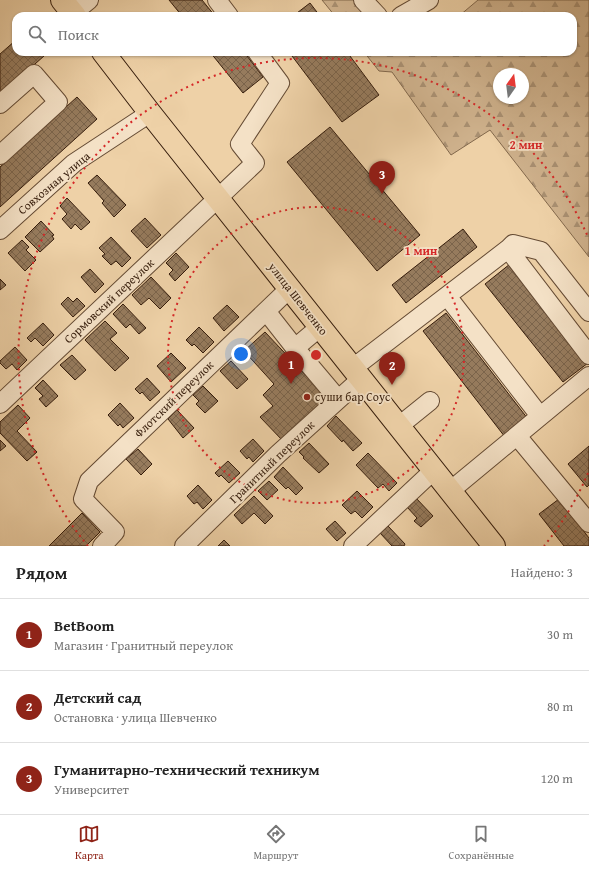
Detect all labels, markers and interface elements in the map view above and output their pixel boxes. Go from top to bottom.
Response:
search box [12,12,577,56]
icon: search [26,23,48,45]
text: Поиск [58,24,99,45]
north arrow [493,68,529,104]
text: 2 мин [510,136,543,153]
street label: Совхозная улица [14,147,94,218]
pin: 3 [369,161,395,194]
text: 1 мин [405,242,438,259]
street label: Сормовский переулок [60,254,158,347]
street label: улица Шевченко [264,258,332,339]
your location [231,344,251,364]
centre of rings [309,348,323,362]
pin: 1 [278,351,304,384]
pin: 2 [379,352,405,385]
street label: Флотский переулок [130,356,218,441]
place label: суши бар Соус [315,388,391,405]
marker: суши бар Соус [302,392,312,402]
street label: Гранитный переулок [225,416,319,507]
text: Рядом [16,560,67,585]
text: Найдено: 3 [511,563,573,582]
text: BetBoom [54,615,114,636]
text: 1 [26,625,32,644]
text: 30 m [547,625,573,644]
text: Магазин · Гранитный переулок [54,636,233,655]
text: Детский сад [54,687,141,708]
text: 2 [26,697,32,716]
text: 80 m [547,697,573,716]
text: Остановка · улица Шевченко [54,708,217,727]
text: Гуманитарно-технический техникум [54,759,320,780]
text: 3 [26,769,32,788]
text: 120 m [541,769,573,788]
text: Университет [54,780,129,799]
tab: Карта [75,823,103,863]
tab: Маршрут [253,823,298,863]
tab: Сохранённые [448,823,514,863]

